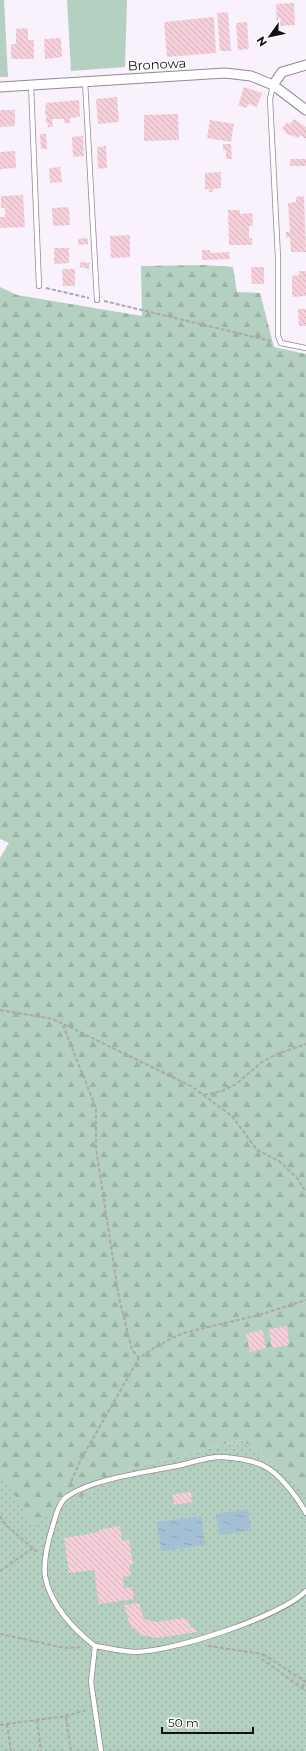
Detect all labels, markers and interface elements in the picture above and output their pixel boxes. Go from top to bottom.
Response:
north arrow [250,16,290,56]
text: N [253,34,270,49]
street label: Bronowa [127,54,187,74]
scale bar [162,1709,253,1735]
text: 50 m [168,1715,199,1730]

